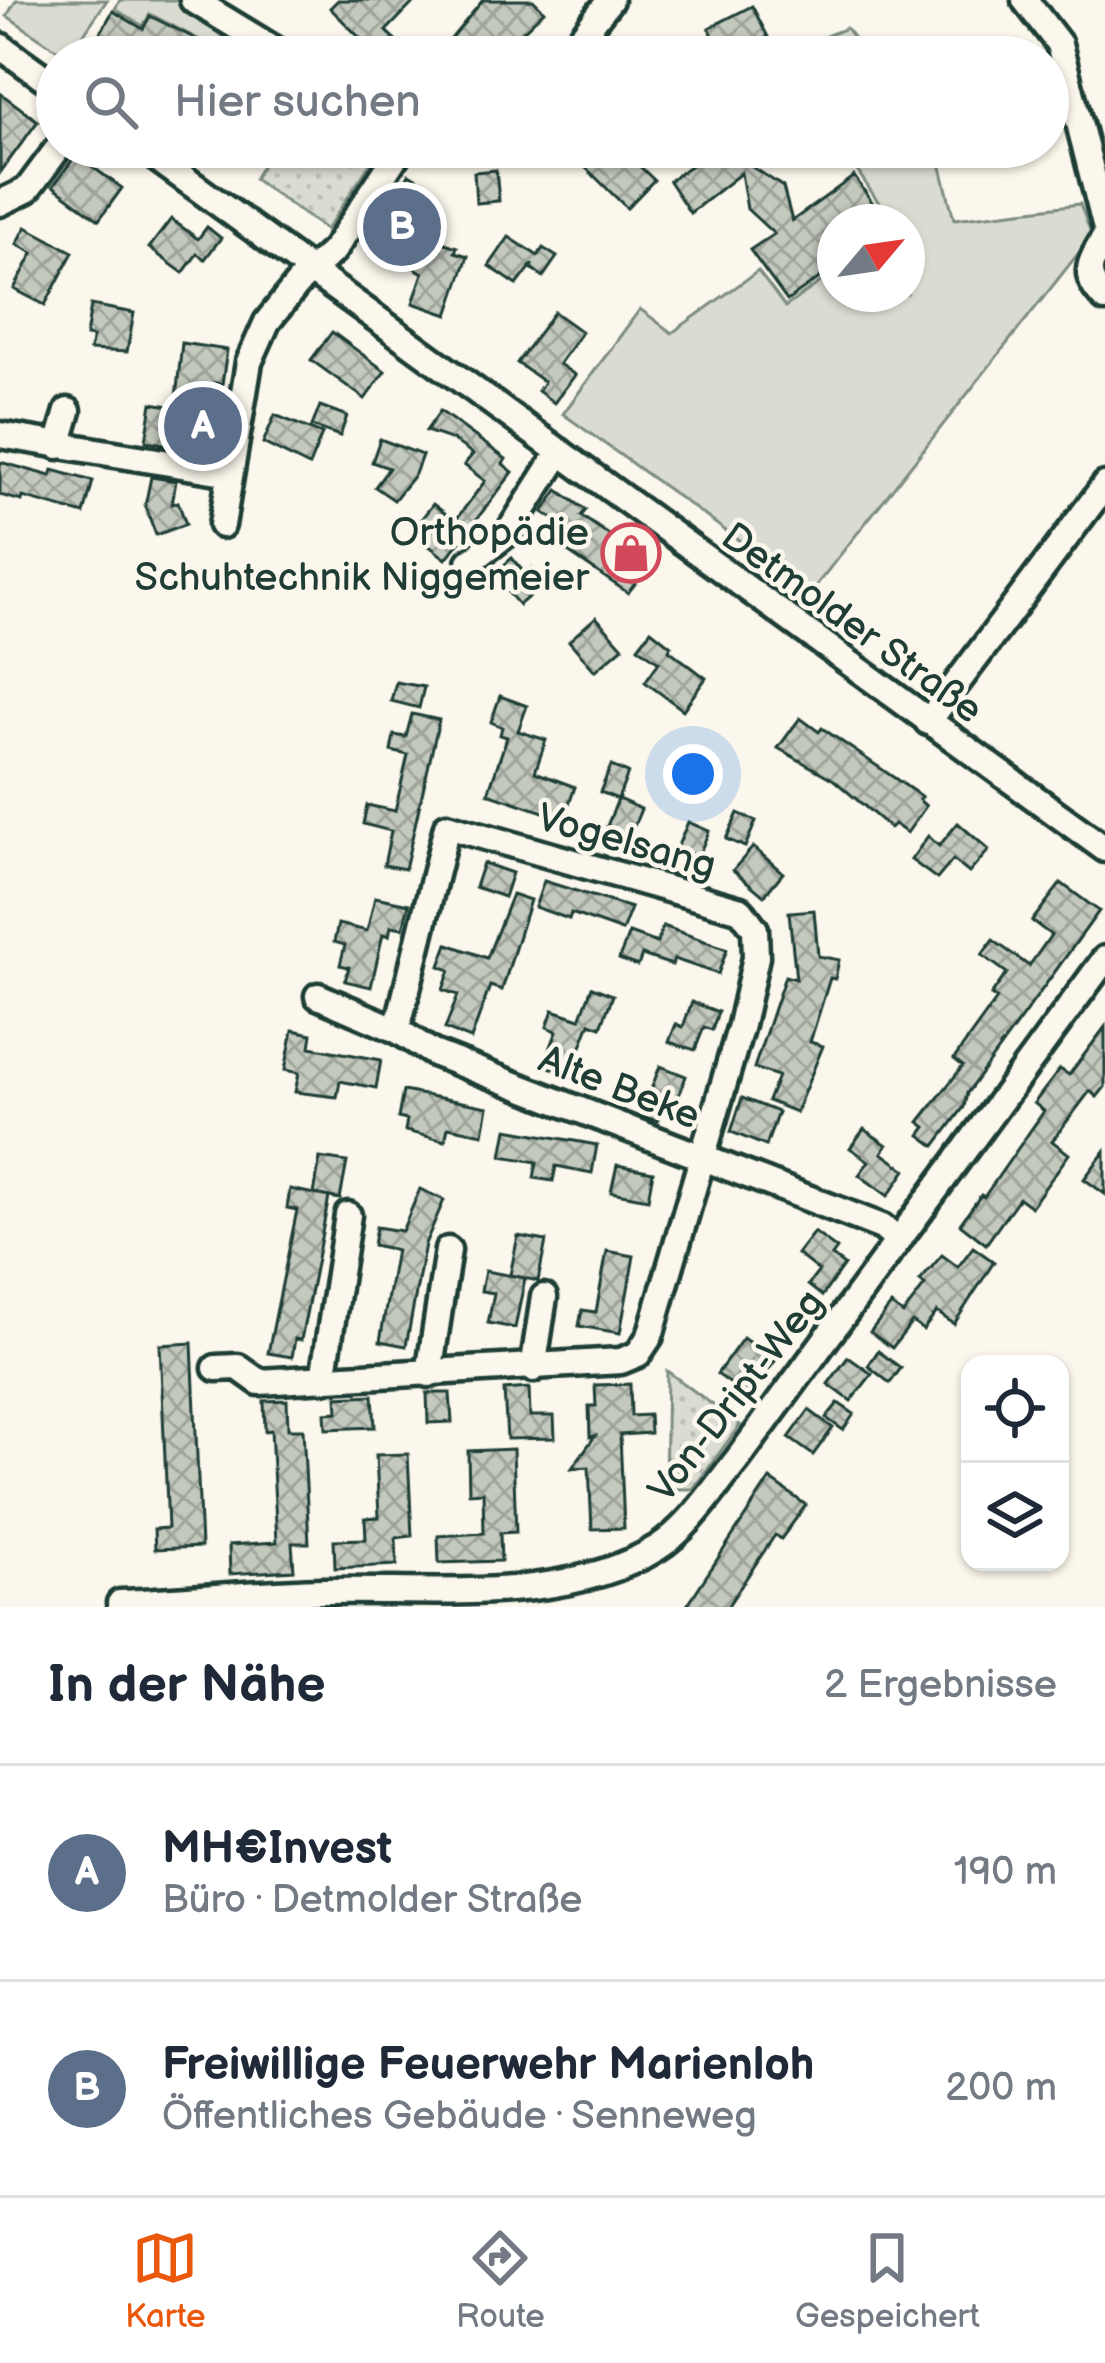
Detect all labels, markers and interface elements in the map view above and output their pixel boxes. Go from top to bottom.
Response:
search box [36,36,1069,168]
icon: search [78,69,144,135]
text: Hier suchen [174,75,421,130]
pin: B [363,182,441,272]
north arrow [817,204,925,312]
pin: A [164,381,242,471]
place label: Orthopädie Schuhtechnik Niggemeier [135,510,590,602]
street label: Detmolder Straße [712,514,991,734]
shop icon: Orthopädie Schuhtechnik Niggemeier [600,522,662,584]
your location [663,744,723,804]
street label: Vogelsang [532,795,721,890]
street label: Alte Beke [532,1036,706,1140]
street label: Von-Dript-Weg [639,1281,835,1512]
map controls [961,1355,1069,1571]
button: locate [961,1355,1069,1463]
button: layers [961,1463,1069,1571]
text: In der Nähe [48,1655,326,1716]
text: 2 Ergebnisse [824,1662,1057,1709]
text: MH€Invest [162,1822,392,1877]
text: A [75,1849,99,1896]
text: 190 m [954,1849,1057,1896]
text: Büro · Detmolder Straße [162,1877,583,1924]
text: Freiwillige Feuerwehr Marienloh [162,2038,814,2093]
text: B [73,2065,101,2112]
text: 200 m [945,2065,1057,2112]
text: Öffentliches Gebäude · Senneweg [162,2093,757,2140]
tab: Karte [125,2225,206,2337]
tab: Route [456,2225,545,2337]
tab: Gespeichert [795,2225,980,2337]

